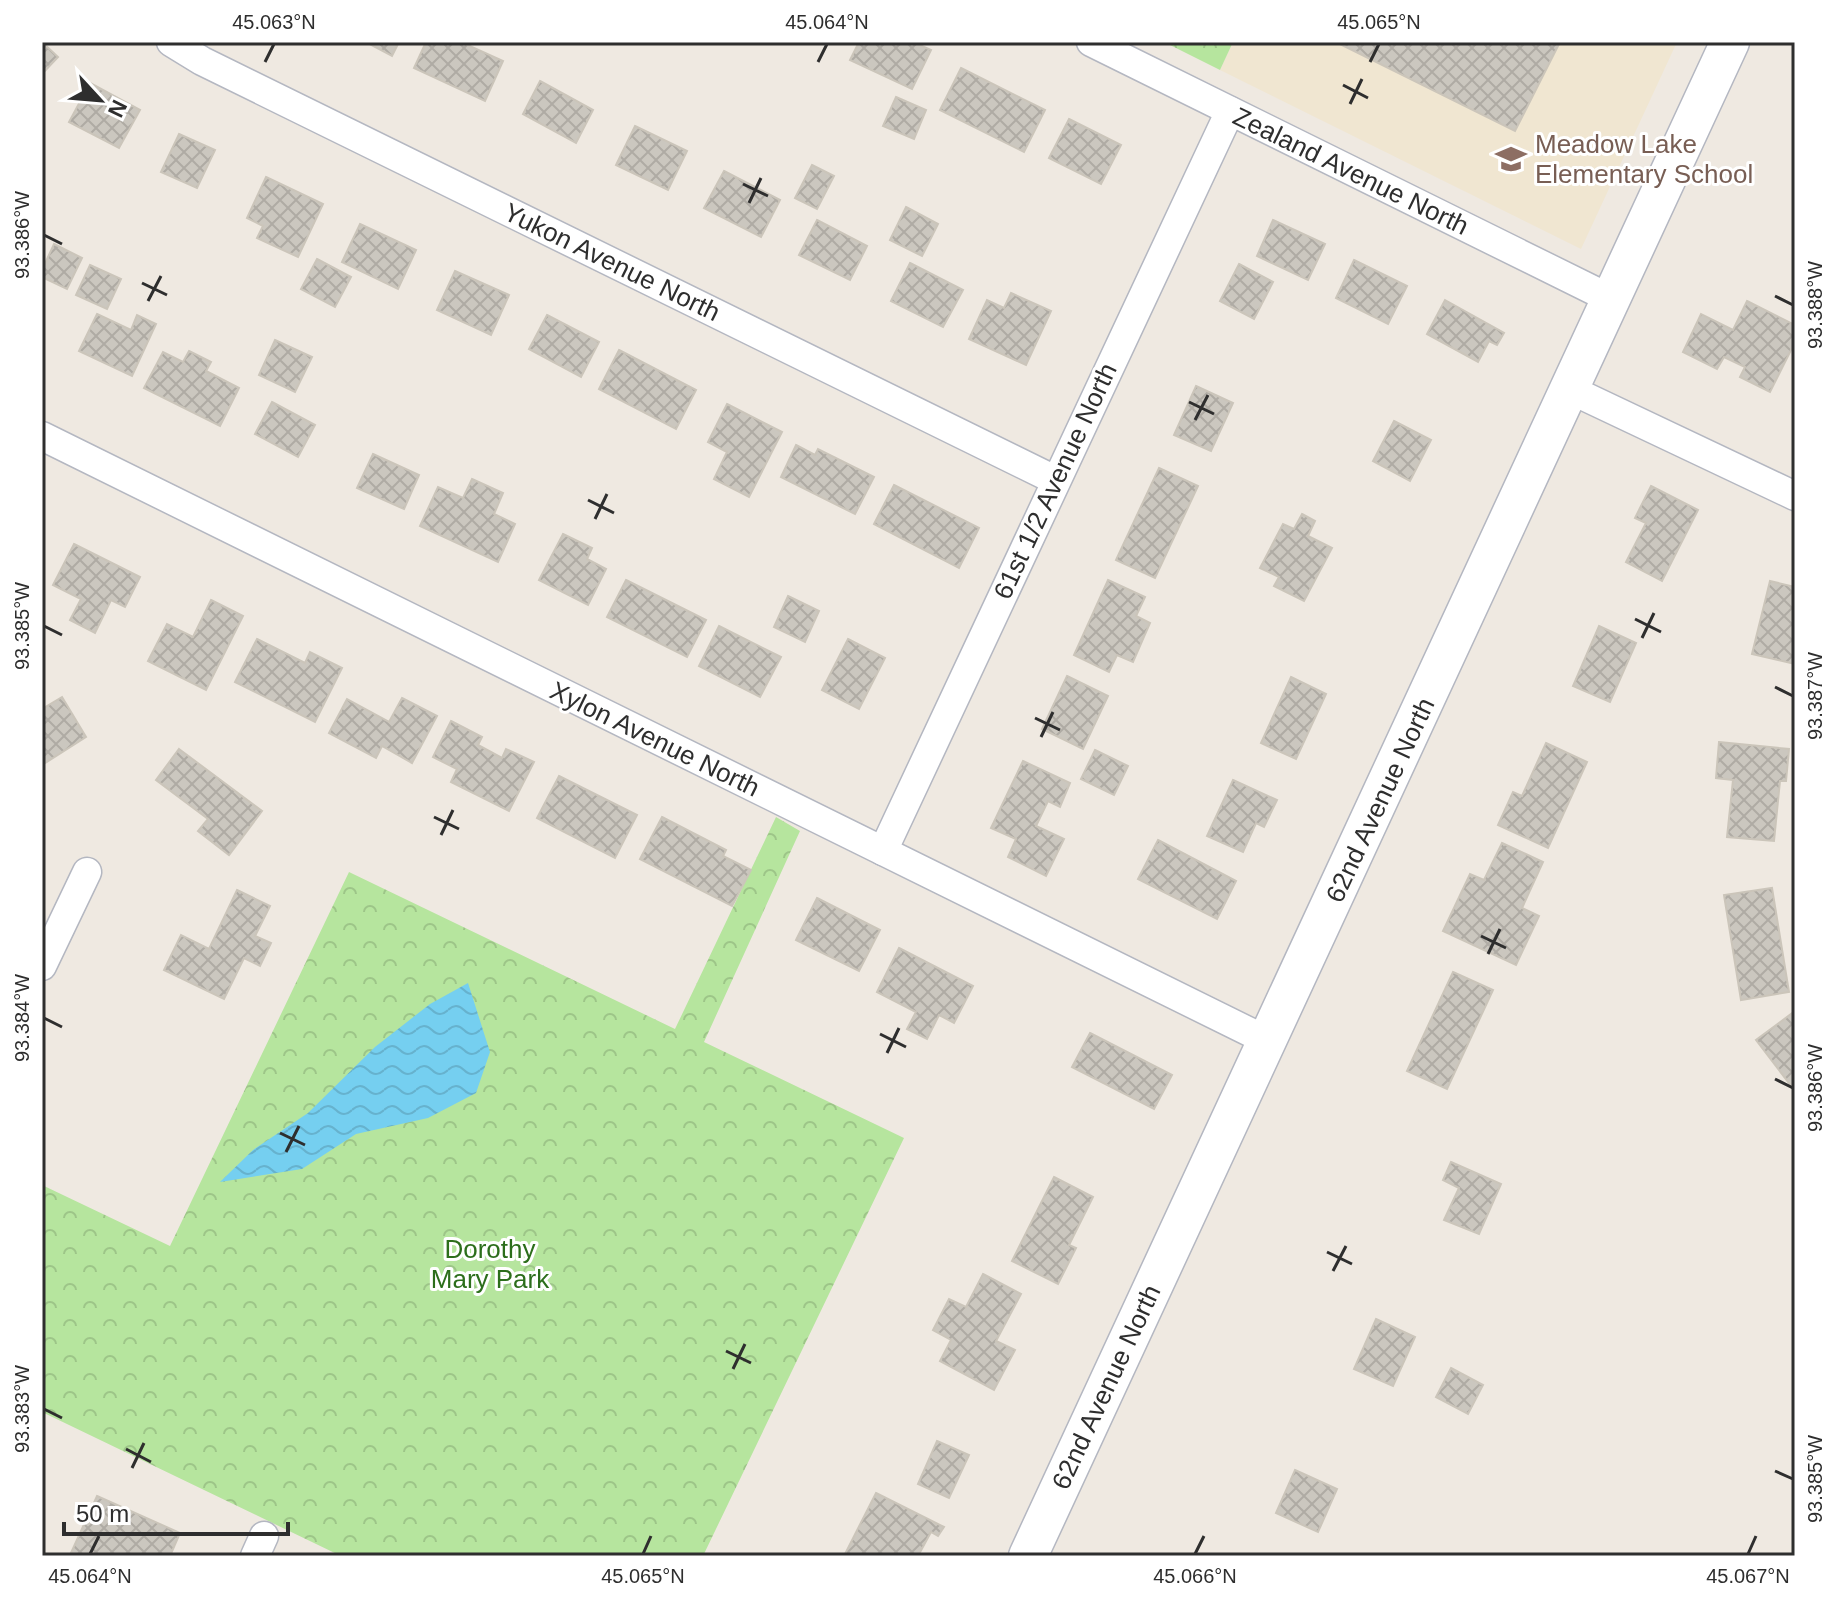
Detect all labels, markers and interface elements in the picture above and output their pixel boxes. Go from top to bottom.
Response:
text: 45.063°N [232,11,316,33]
text: 45.064°N [785,11,869,33]
text: 45.065°N [1337,11,1421,33]
north arrow [60,60,140,140]
text: N [103,96,132,121]
street label: Zealand Avenue North [1228,101,1474,241]
place label: Meadow Lake Elementary School [1535,129,1753,189]
school or university icon: Meadow Lake Elementary School [1494,142,1528,176]
text: 93.386°W [11,191,33,279]
street label: Yukon Avenue North [499,197,725,327]
text: 93.388°W [1804,261,1826,349]
street label: 61st 1/2 Avenue North [987,358,1123,604]
text: 93.385°W [11,582,33,670]
text: 93.387°W [1804,652,1826,740]
street label: Xylon Avenue North [545,675,765,803]
street label: 62nd Avenue North [1319,693,1441,907]
text: 93.384°W [11,974,33,1062]
text: 93.386°W [1804,1044,1826,1132]
park label: Dorothy Mary Park [431,1234,550,1294]
street label: 62nd Avenue North [1045,1280,1167,1494]
text: 93.383°W [11,1365,33,1453]
text: 93.385°W [1804,1435,1826,1523]
scale bar [64,1486,288,1536]
text: 50 m [76,1500,129,1527]
text: 45.064°N [48,1565,132,1587]
text: 45.065°N [601,1565,685,1587]
text: 45.066°N [1153,1565,1237,1587]
text: 45.067°N [1706,1565,1790,1587]

